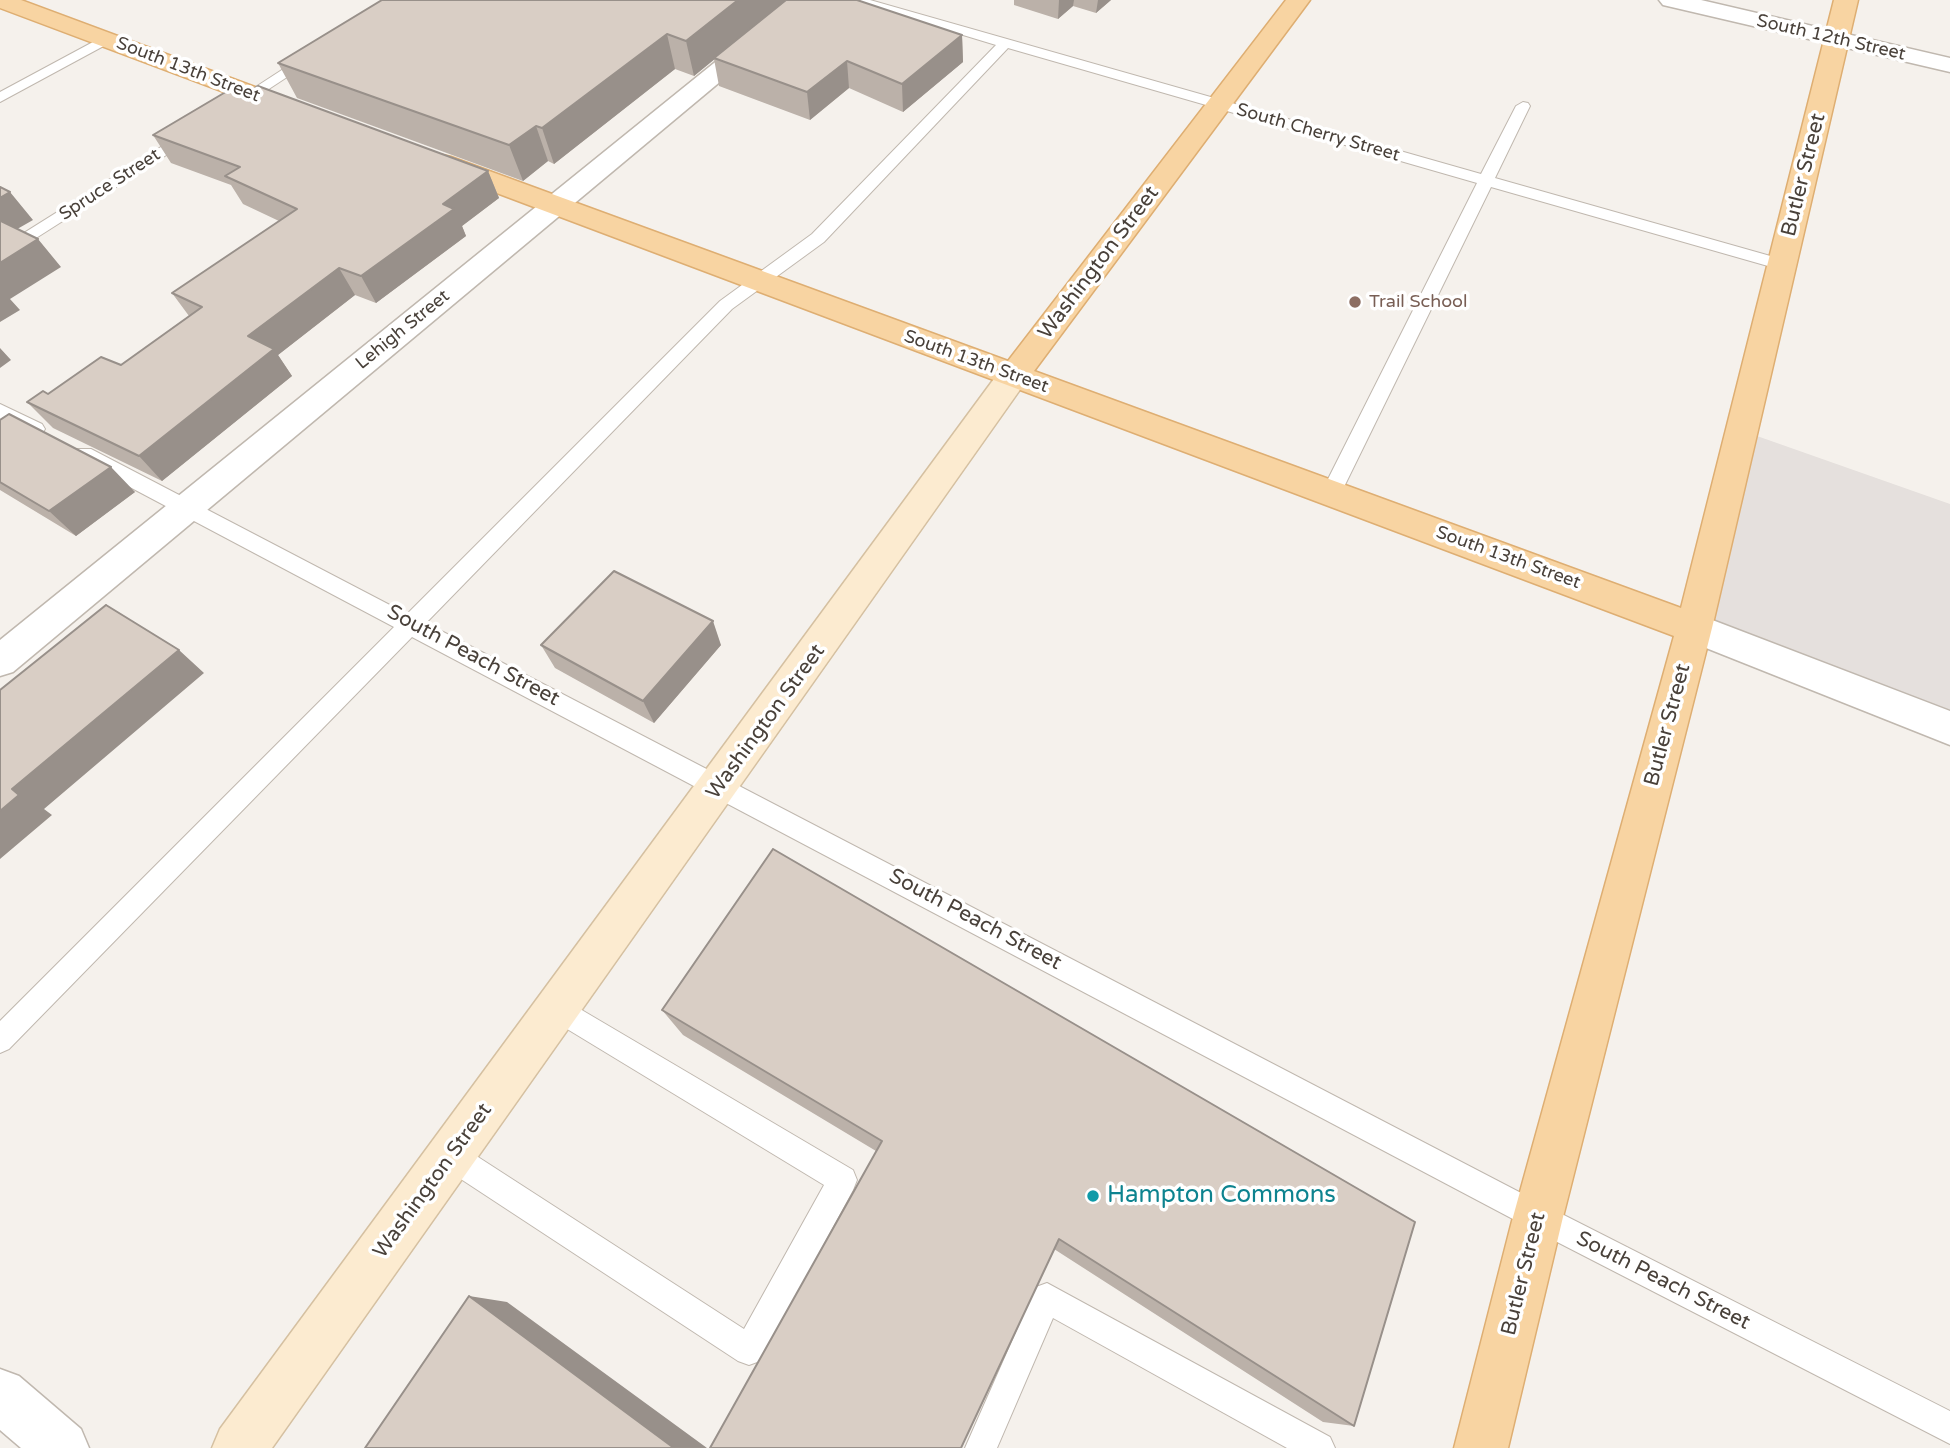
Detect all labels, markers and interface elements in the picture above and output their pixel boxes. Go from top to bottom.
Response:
street label: South 12th Street [1754,10,1908,66]
street label: South 13th Street [113,33,263,107]
street label: South Cherry Street [1234,99,1402,167]
street label: Butler Street [1777,111,1831,239]
street label: Spruce Street [55,144,165,226]
street label: Washington Street [1033,181,1165,345]
street label: Lehigh Street [352,286,454,374]
place label: Trail School [1369,291,1468,313]
marker: Trail School [1347,294,1363,310]
street label: South 13th Street [901,326,1051,398]
street label: South 13th Street [1433,522,1583,594]
street label: South Peach Street [382,600,564,712]
street label: Washington Street [701,640,831,804]
street label: Butler Street [1640,661,1696,789]
street label: South Peach Street [884,864,1066,976]
street label: Washington Street [368,1099,498,1263]
place label: Hampton Commons [1107,1182,1336,1210]
marker: Hampton Commons [1085,1188,1101,1204]
street label: Butler Street [1497,1210,1551,1338]
street label: South Peach Street [1572,1226,1754,1336]

